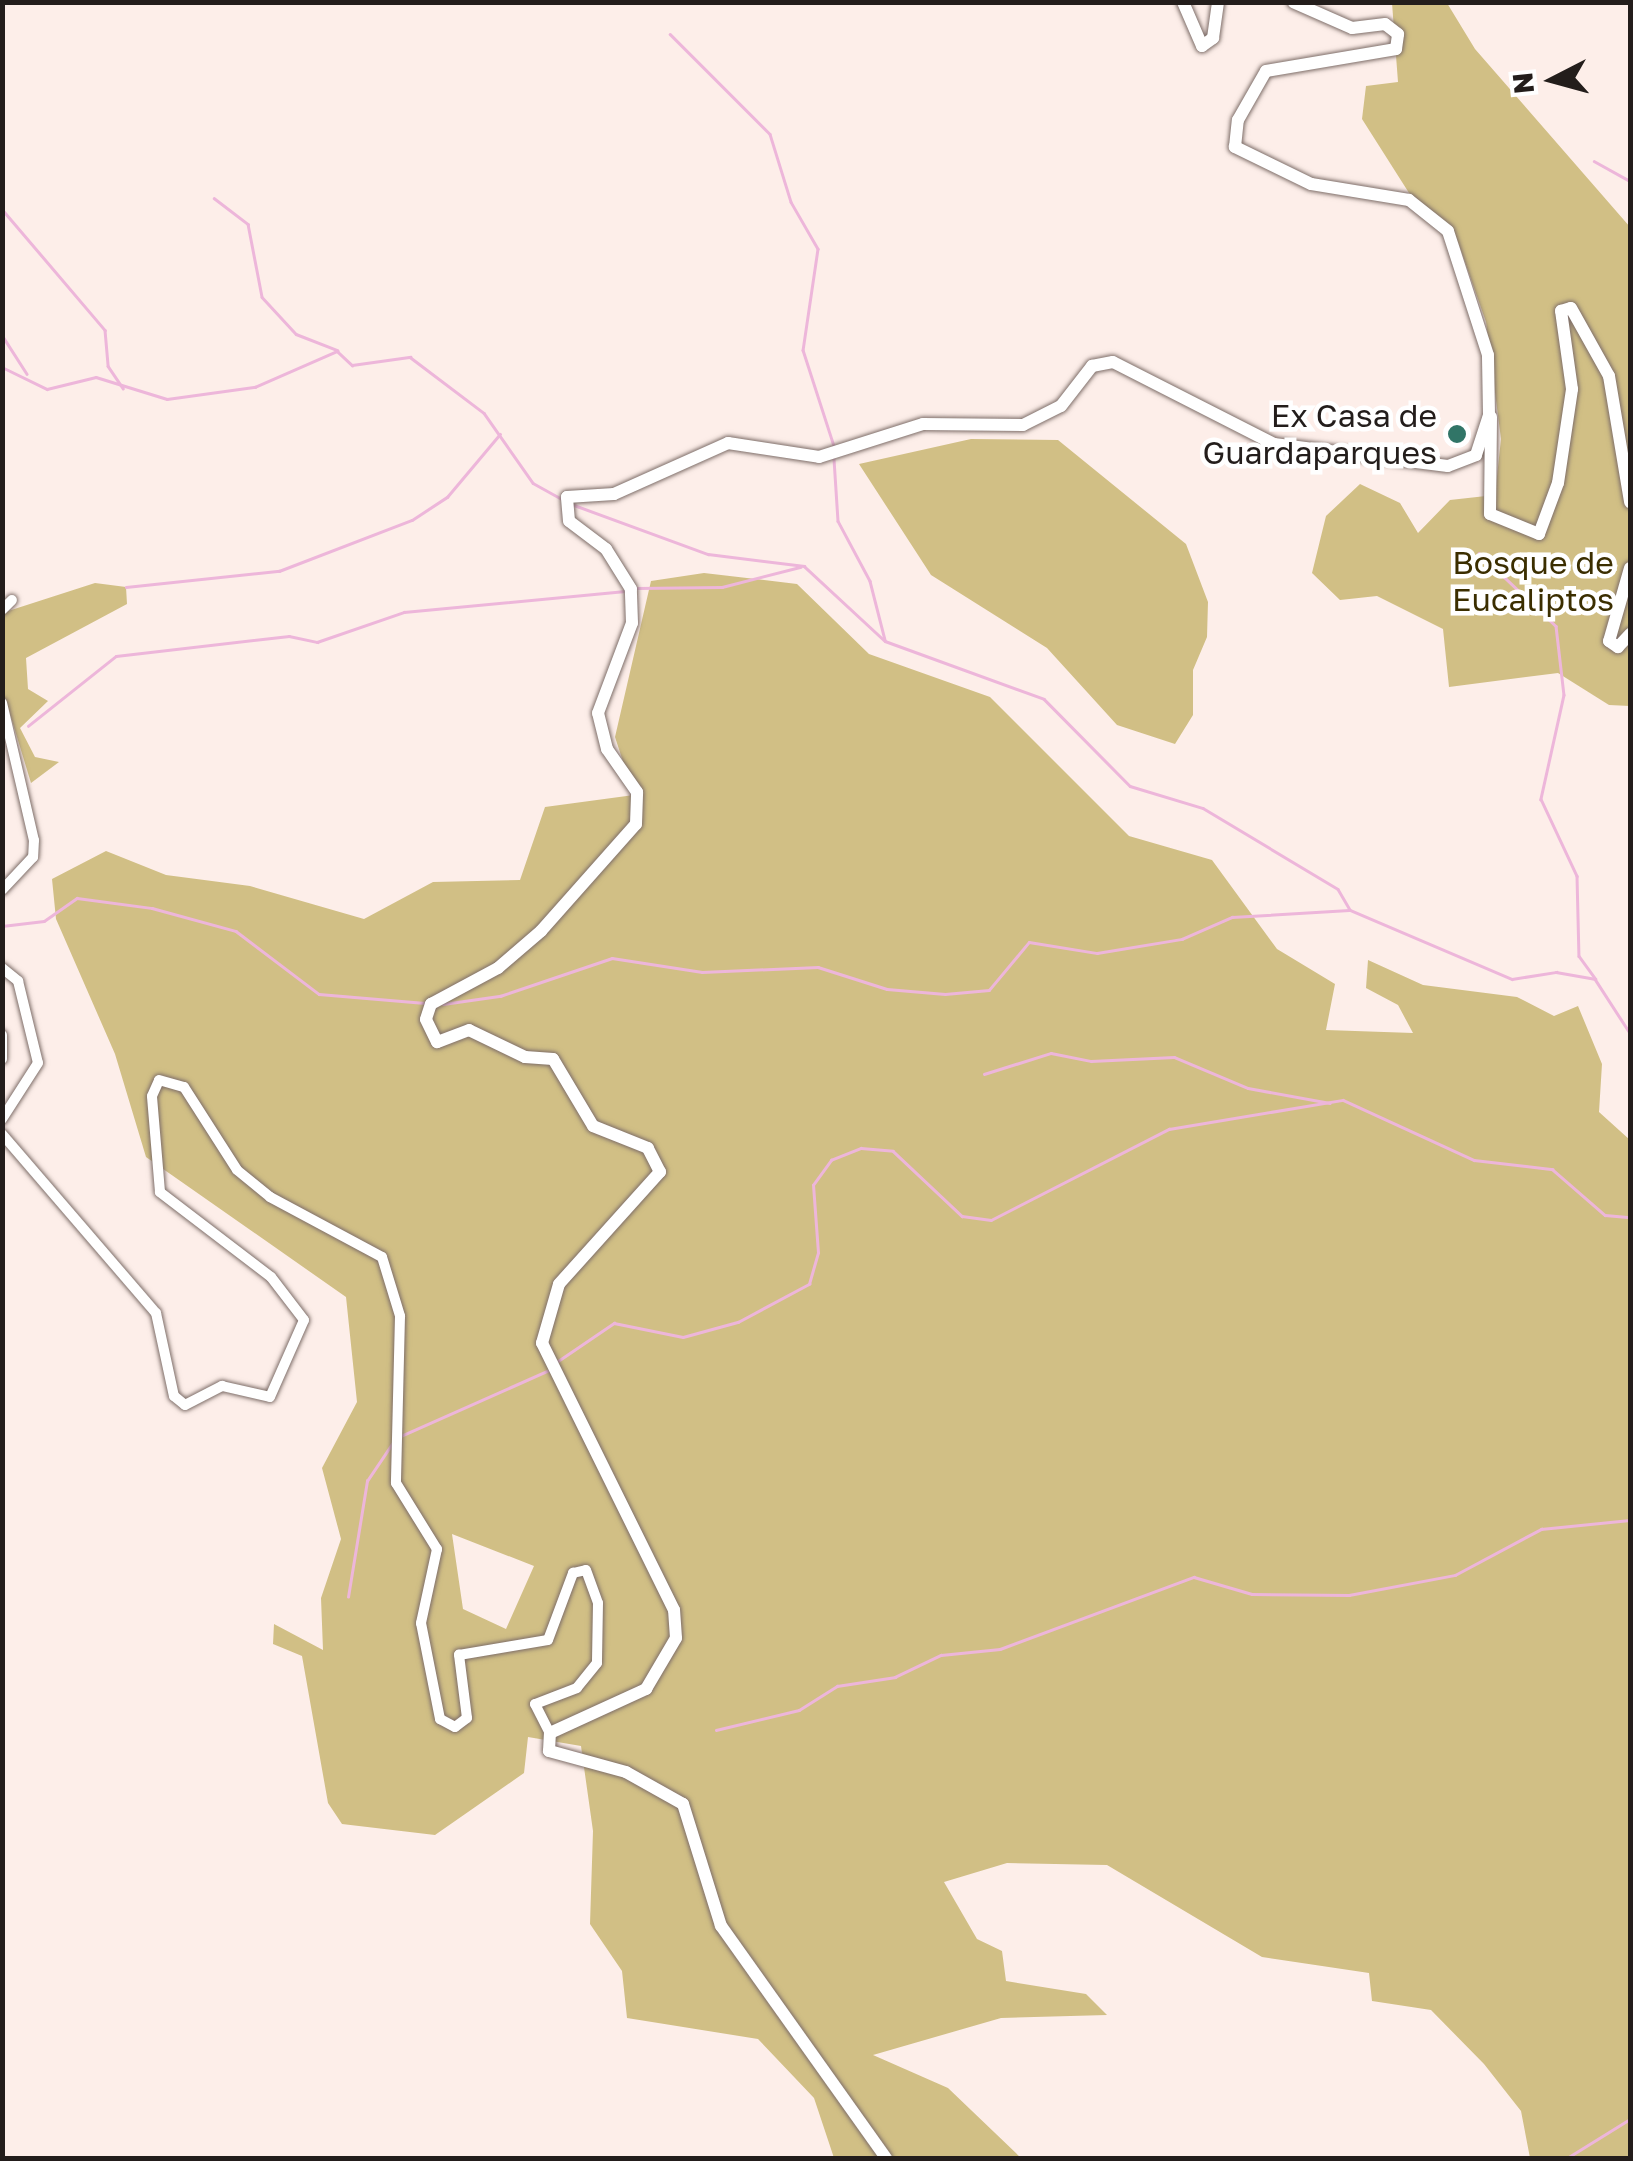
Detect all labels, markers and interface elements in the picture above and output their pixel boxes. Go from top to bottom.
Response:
north arrow [1503,30,1603,130]
text: N [1505,71,1540,95]
place label: Ex Casa de Guardaparques [1203,397,1437,472]
marker: Ex Casa de Guardaparques [1446,423,1468,445]
park label: Bosque de Eucaliptos [1452,544,1614,619]

